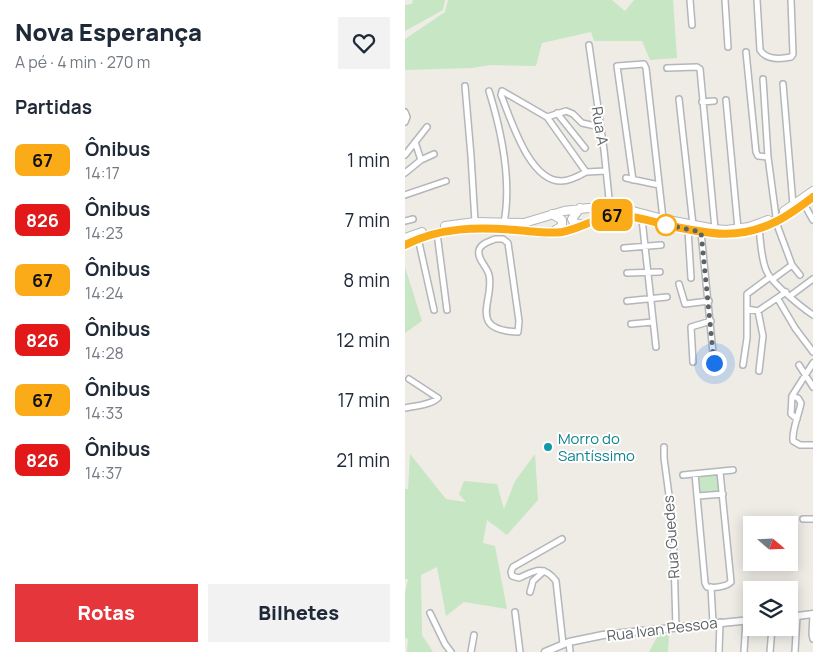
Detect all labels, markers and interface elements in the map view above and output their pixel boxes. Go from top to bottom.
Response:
text: Nova Esperança [15,15,202,48]
button: heart [338,17,390,69]
text: A pé · 4 min · 270 m [15,51,150,73]
text: Partidas [15,94,92,120]
street label: Rua A [587,105,614,147]
text: Ônibus [85,136,150,162]
text: 1 min [347,147,390,173]
text: 67 [32,148,53,172]
text: 14:17 [85,162,120,184]
text: Ônibus [85,196,150,222]
line badge: 67 [589,199,635,231]
text: 67 [602,203,622,227]
text: 7 min [345,207,390,233]
text: 826 [26,208,59,232]
unlabelled marker [655,214,677,236]
text: 14:23 [85,222,123,244]
text: Ônibus [85,256,150,282]
text: 8 min [343,267,390,293]
text: 67 [32,268,53,292]
text: 14:24 [85,282,124,304]
text: Ônibus [85,316,150,342]
text: 12 min [336,327,390,353]
text: 826 [26,328,59,352]
text: 14:28 [85,342,124,364]
your location [702,351,727,376]
text: Ônibus [85,376,150,402]
text: 17 min [337,387,390,413]
text: 67 [32,388,53,412]
text: 14:33 [85,402,123,424]
place label: Morro do Santíssimo [558,428,635,466]
text: Ônibus [85,436,150,462]
marker: Morro do Santíssimo [542,441,554,453]
text: 21 min [336,447,390,473]
text: 826 [26,448,59,472]
text: 14:37 [85,462,122,484]
street label: Rua Guedes [658,495,684,579]
north arrow [743,516,797,571]
map controls [743,516,798,636]
button: layers [743,581,798,636]
button: Rotas [15,584,198,642]
button: Bilhetes [208,584,390,642]
street label: Rua Ivan Pessoa [605,612,719,646]

